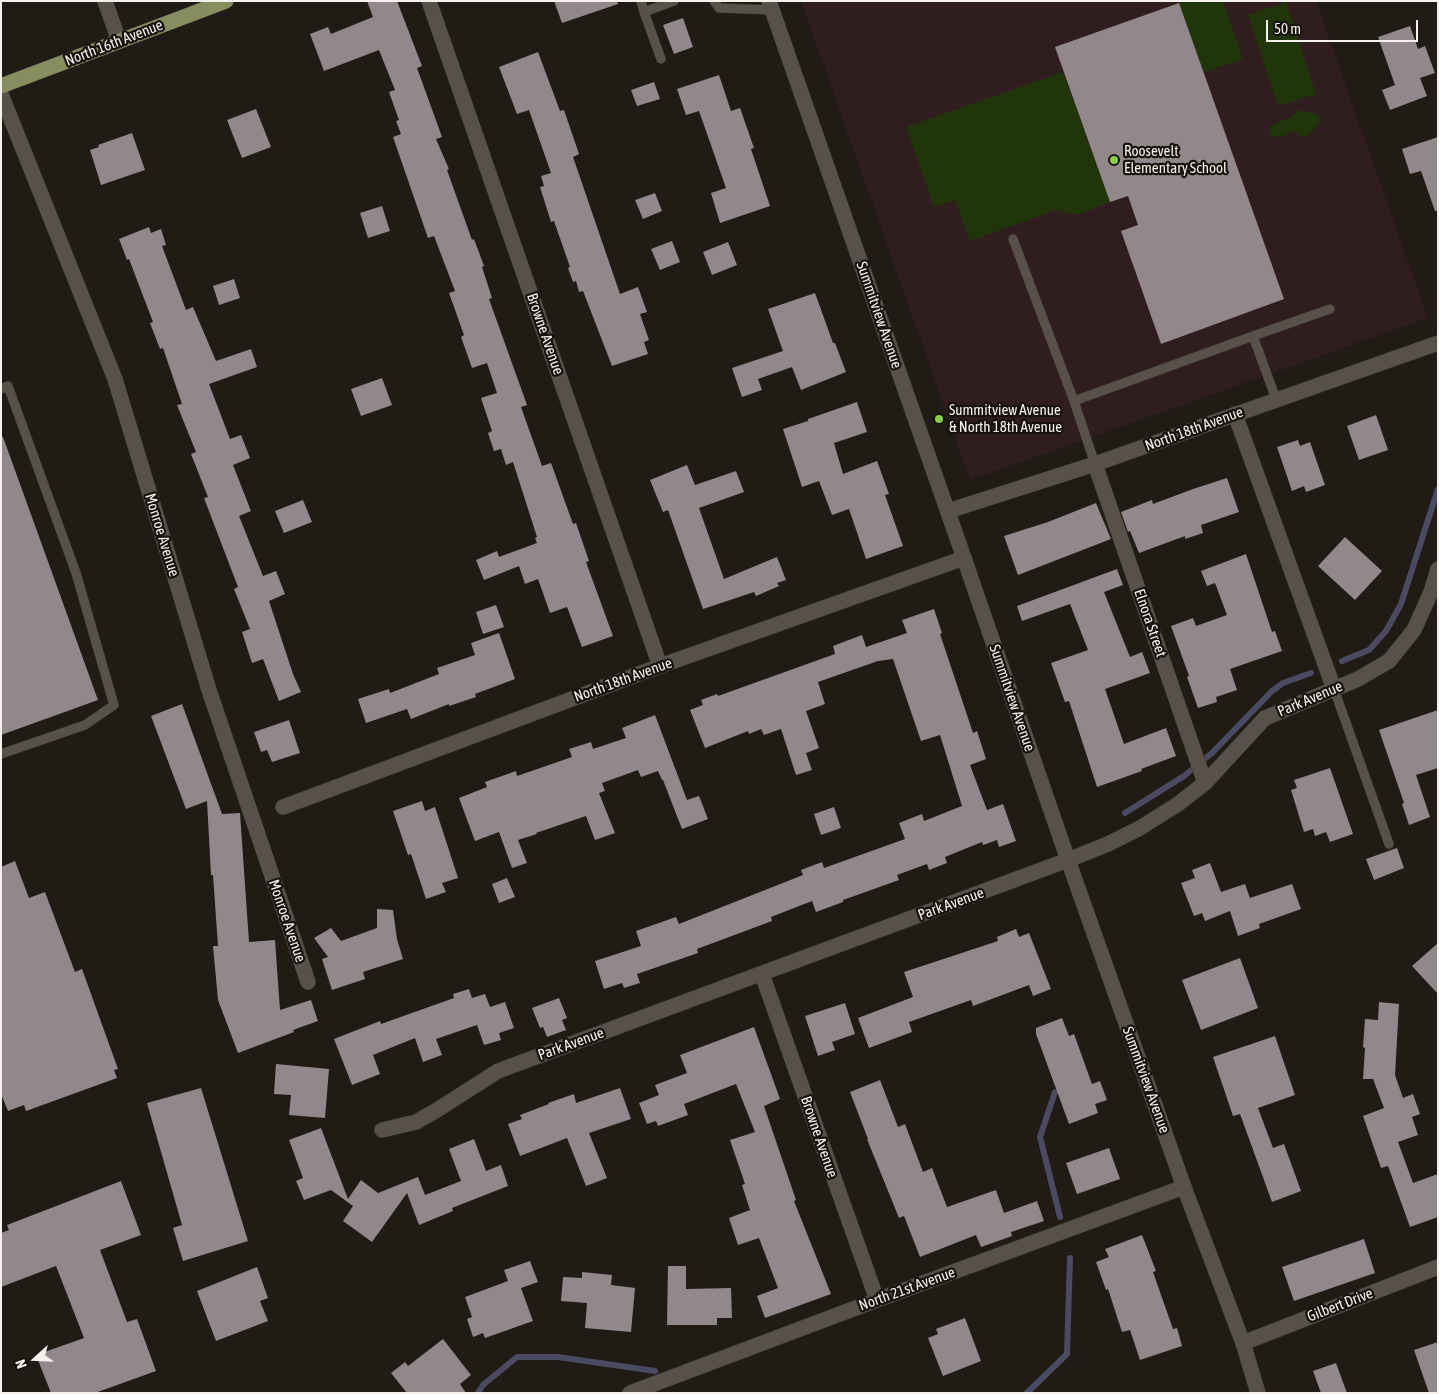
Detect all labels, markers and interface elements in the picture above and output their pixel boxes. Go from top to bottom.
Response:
scale bar [1269,10,1422,42]
street label: North 16th Avenue [63,16,165,70]
text: 50 m [1274,20,1301,37]
place label: Roosevelt Elementary School [1124,142,1227,177]
marker: Roosevelt Elementary School [1108,154,1120,166]
street label: Summitview Avenue [852,259,906,371]
street label: Browne Avenue [523,291,567,377]
place label: Summitview Avenue & North 18th Avenue [949,401,1062,436]
street label: North 18th Avenue [1142,403,1246,455]
marker: Summitview Avenue & North 18th Avenue [933,413,945,425]
street label: Monroe Avenue [141,491,183,579]
street label: Elnora Street [1130,587,1170,659]
street label: Summitview Avenue [985,642,1039,754]
street label: North 18th Avenue [571,654,675,706]
street label: Park Avenue [1275,677,1345,721]
street label: Monroe Avenue [264,877,310,965]
street label: Park Avenue [916,884,986,924]
street label: Park Avenue [536,1024,606,1064]
street label: Summitview Avenue [1118,1024,1174,1136]
street label: Browne Avenue [797,1094,841,1180]
street label: North 21st Avenue [856,1263,958,1315]
street label: Gilbert Drive [1305,1284,1375,1326]
north arrow [10,1334,60,1384]
text: N [12,1358,30,1371]

